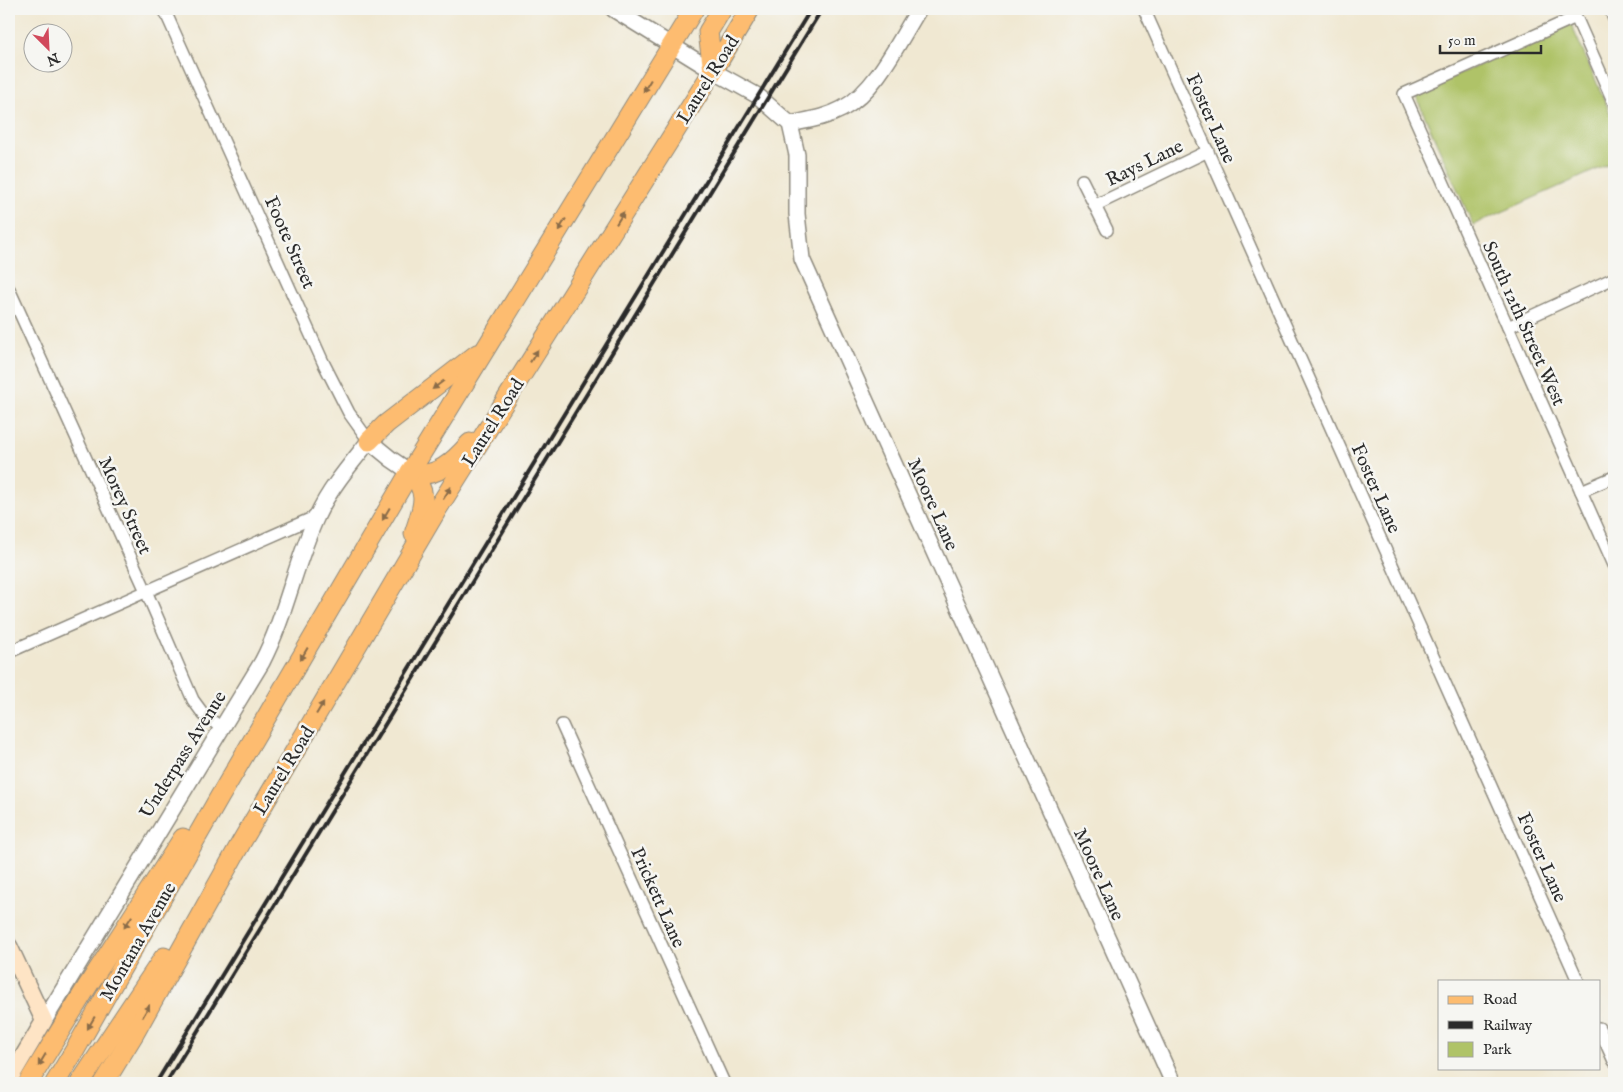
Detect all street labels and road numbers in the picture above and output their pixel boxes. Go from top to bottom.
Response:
street label: Laurel Road [672,31,746,129]
street label: Foster Lane [1180,70,1241,168]
street label: Rays Lane [1102,135,1188,193]
street label: Foote Street [258,193,320,293]
street label: South 12th Street West [1476,238,1570,410]
street label: Laurel Road [457,374,531,472]
street label: Foster Lane [1345,440,1406,538]
street label: Morey Street [92,453,157,559]
street label: Moore Lane [901,455,963,555]
street label: Underpass Avenue [135,687,233,823]
street label: Laurel Road [249,721,321,820]
street label: Foster Lane [1511,809,1572,907]
street label: Moore Lane [1067,825,1129,925]
street label: Prickett Lane [624,844,690,952]
street label: Montana Avenue [95,878,183,1006]

